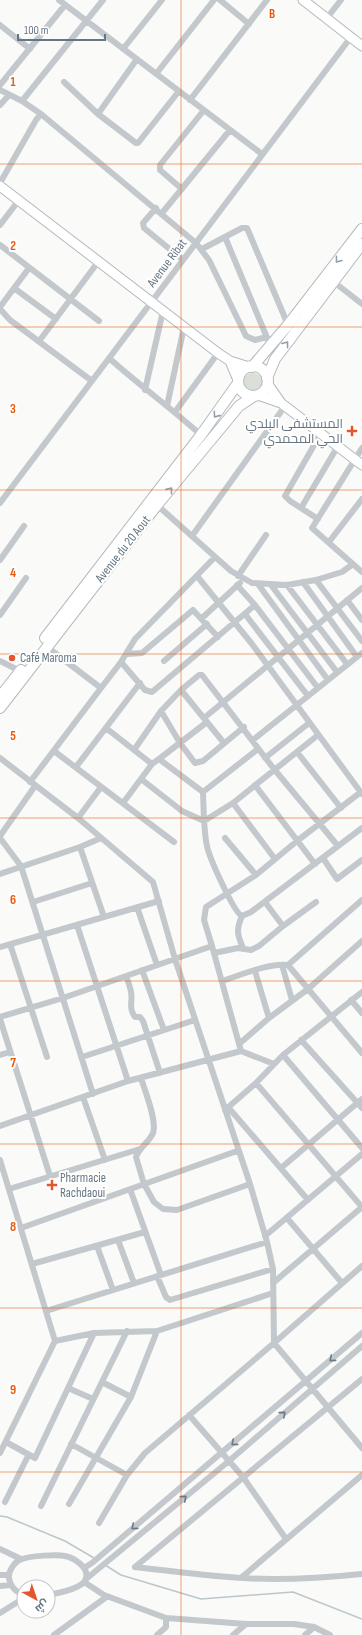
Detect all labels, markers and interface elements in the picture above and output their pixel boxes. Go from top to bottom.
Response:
text: B [269,6,275,22]
scale bar [18,16,105,42]
text: 100 m [24,23,49,38]
text: 1 [10,74,16,90]
street label: Avenue Ribat [143,236,190,291]
text: 2 [10,238,16,254]
one-way arrow [336,256,343,263]
one-way arrow [281,342,288,349]
text: 3 [10,401,16,417]
one-way arrow [214,410,221,417]
place label: المستشفى البلدي الحي المحمدي [246,416,343,449]
marker: المستشفى البلدي الحي المحمدي [346,425,358,437]
one-way arrow [165,487,172,494]
street label: Avenue du 20 Aout [91,512,154,586]
text: 4 [10,565,16,581]
place label: Café Maroma [20,650,77,666]
marker: Café Maroma [7,653,17,663]
text: 5 [10,728,16,744]
text: 6 [10,892,16,908]
text: 7 [10,1055,16,1071]
place label: Pharmacie Rachdaoui [60,1170,106,1201]
marker: Pharmacie Rachdaoui [47,1180,57,1190]
text: 8 [10,1219,16,1235]
one-way arrow [330,1354,337,1361]
text: 9 [10,1382,16,1398]
one-way arrow [278,1411,286,1418]
one-way arrow [231,1439,238,1446]
one-way arrow [180,1495,187,1502]
one-way arrow [131,1522,139,1529]
north arrow [16,1579,56,1619]
text: ش [33,1597,52,1616]

